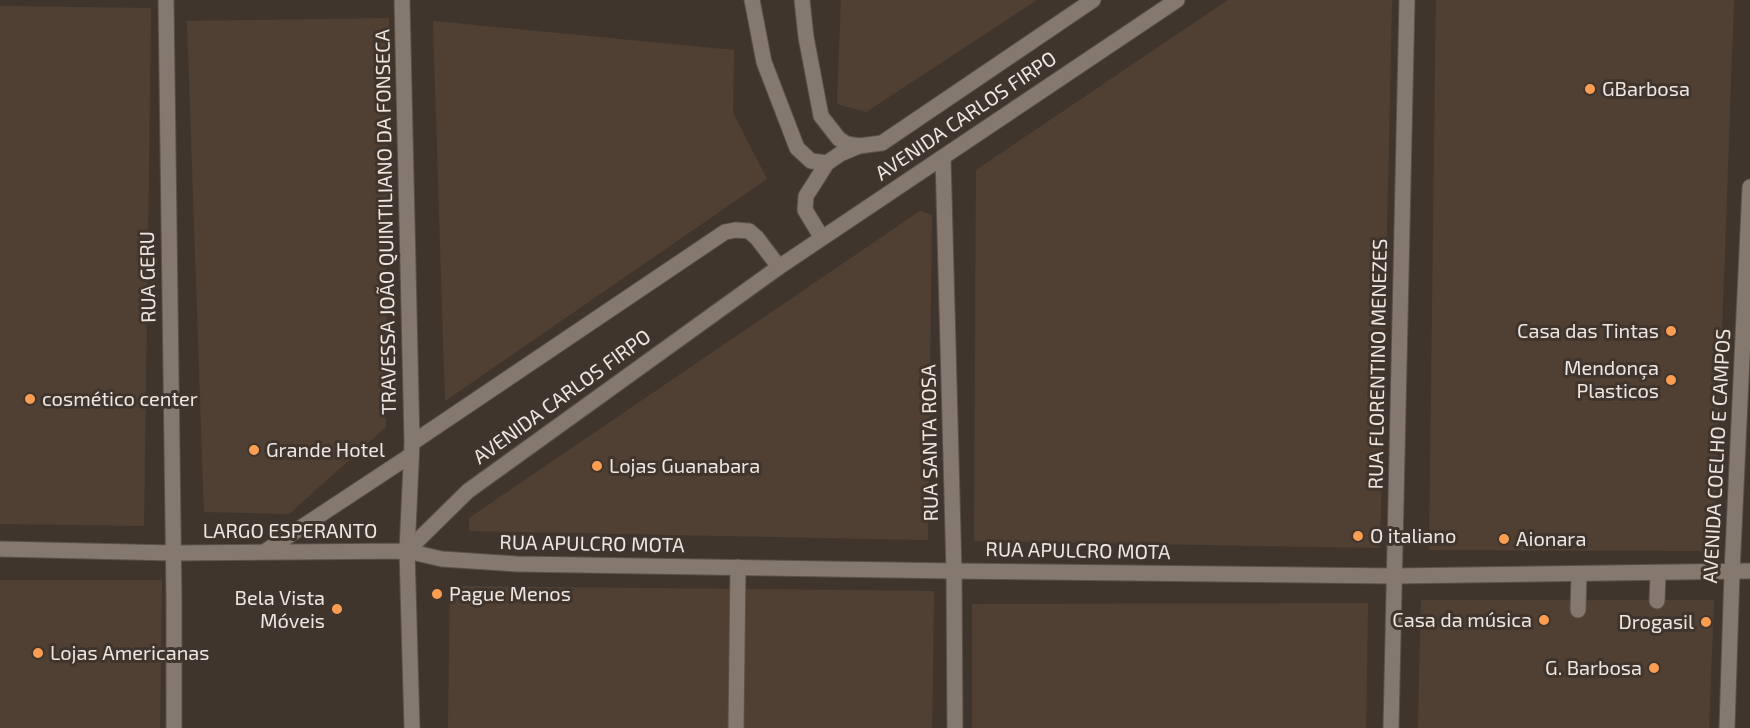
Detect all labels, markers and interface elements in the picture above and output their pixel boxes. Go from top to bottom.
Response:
street label: TRAVESSA JOÃO QUINTILIANO DA FONSECA [371,29,401,415]
street label: AVENIDA CARLOS FIRPO [871,46,1061,186]
place label: GBarbosa [1602,77,1690,101]
marker: GBarbosa [1583,82,1597,96]
street label: RUA GERU [135,231,161,323]
street label: RUA FLORENTINO MENEZES [1364,238,1392,490]
place label: Casa das Tintas [1517,319,1659,343]
marker: Casa das Tintas [1664,324,1678,338]
street label: AVENIDA CARLOS FIRPO [469,325,655,469]
street label: AVENIDA COELHO E CAMPOS [1698,328,1736,584]
place label: Mendonça Plasticos [1564,356,1659,403]
street label: RUA SANTA ROSA [917,364,943,522]
marker: Mendonça Plasticos [1664,373,1678,387]
place label: cosmético center [42,387,198,411]
marker: cosmético center [23,392,37,406]
place label: Grande Hotel [266,438,385,462]
marker: Grande Hotel [247,443,261,457]
place label: Lojas Guanabara [609,454,760,478]
marker: Lojas Guanabara [590,459,604,473]
street label: LARGO ESPERANTO [203,519,377,543]
place label: O italiano [1370,524,1456,548]
place label: Aionara [1516,527,1586,551]
marker: O italiano [1351,529,1365,543]
street label: RUA APULCRO MOTA [499,530,685,558]
marker: Aionara [1497,532,1511,546]
street label: RUA APULCRO MOTA [985,537,1171,565]
place label: Pague Menos [449,582,571,606]
place label: Bela Vista Móveis [235,586,325,633]
marker: Pague Menos [430,587,444,601]
marker: Bela Vista Móveis [330,602,344,616]
place label: Casa da música [1392,608,1532,632]
place label: Drogasil [1619,610,1694,634]
marker: Casa da música [1537,613,1551,627]
marker: Drogasil [1699,615,1713,629]
place label: Lojas Americanas [50,641,209,665]
marker: Lojas Americanas [31,646,45,660]
place label: G. Barbosa [1545,656,1642,680]
marker: G. Barbosa [1647,661,1661,675]

